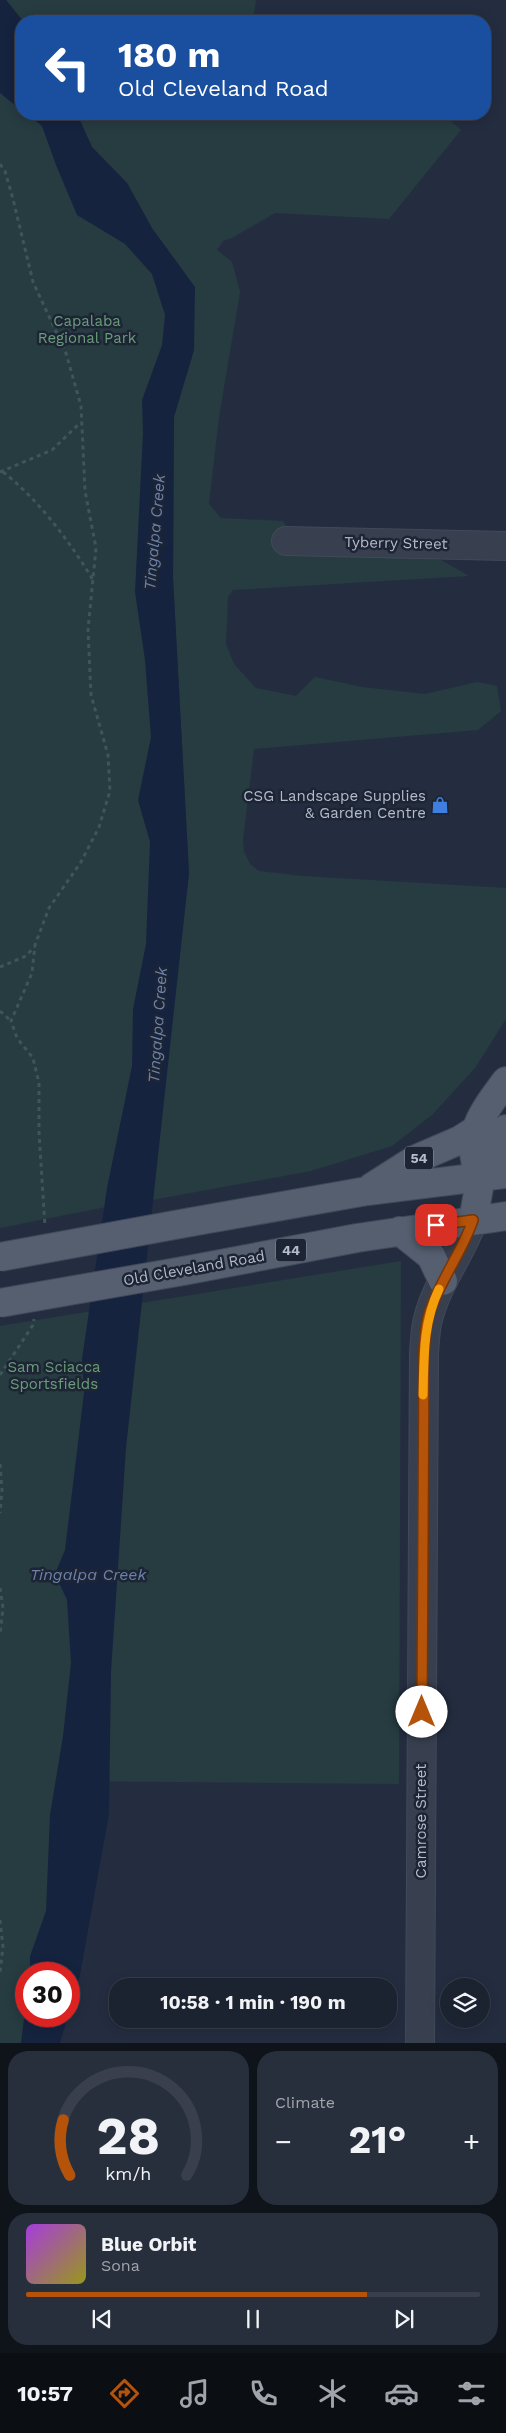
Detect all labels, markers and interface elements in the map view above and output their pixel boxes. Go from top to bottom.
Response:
text: 180 m [118,34,221,76]
icon: left [35,35,100,100]
text: Old Cleveland Road [118,76,329,101]
park label: Capalaba Regional Park [38,312,137,347]
water label: Tingalpa Creek [140,472,169,591]
street label: Tyberry Street [344,533,449,553]
place label: CSG Landscape Supplies & Garden Centre [243,787,426,822]
shop icon: CSG Landscape Supplies & Garden Centre [430,795,450,815]
water label: Tingalpa Creek [144,965,171,1084]
road number: 54 [405,1146,433,1170]
pin [415,1204,457,1246]
icon: arrive [422,1211,450,1239]
road number: 44 [276,1238,306,1262]
street label: Old Cleveland Road [122,1247,266,1289]
park label: Sam Sciacca Sportsfields [7,1358,101,1393]
water label: Tingalpa Creek [30,1565,147,1584]
position arrow [395,1685,447,1737]
street label: Camrose Street [412,1763,430,1878]
speed limit sign: 30 [15,1962,80,2027]
map controls [440,1978,490,2028]
button: layers [440,1978,490,2028]
text: 10:58 · 1 min · 190 m [160,1991,346,2014]
text: Climate [275,2093,335,2112]
text: 28 [97,2106,160,2167]
text: 21° [349,2118,406,2162]
text: − [275,2125,292,2158]
text: + [463,2125,480,2158]
text: km/h [105,2163,152,2184]
text: Blue Orbit [101,2233,196,2256]
text: Sona [101,2256,140,2275]
icon: previous [88,2305,116,2333]
icon: pause [239,2305,267,2333]
icon: next [390,2305,418,2333]
icon: directions [107,2376,142,2411]
icon: music [177,2376,212,2411]
icon: phone [246,2376,281,2411]
icon: climate [315,2376,350,2411]
icon: car [384,2376,419,2411]
icon: filters [454,2376,489,2411]
text: 10:57 [17,2381,73,2406]

